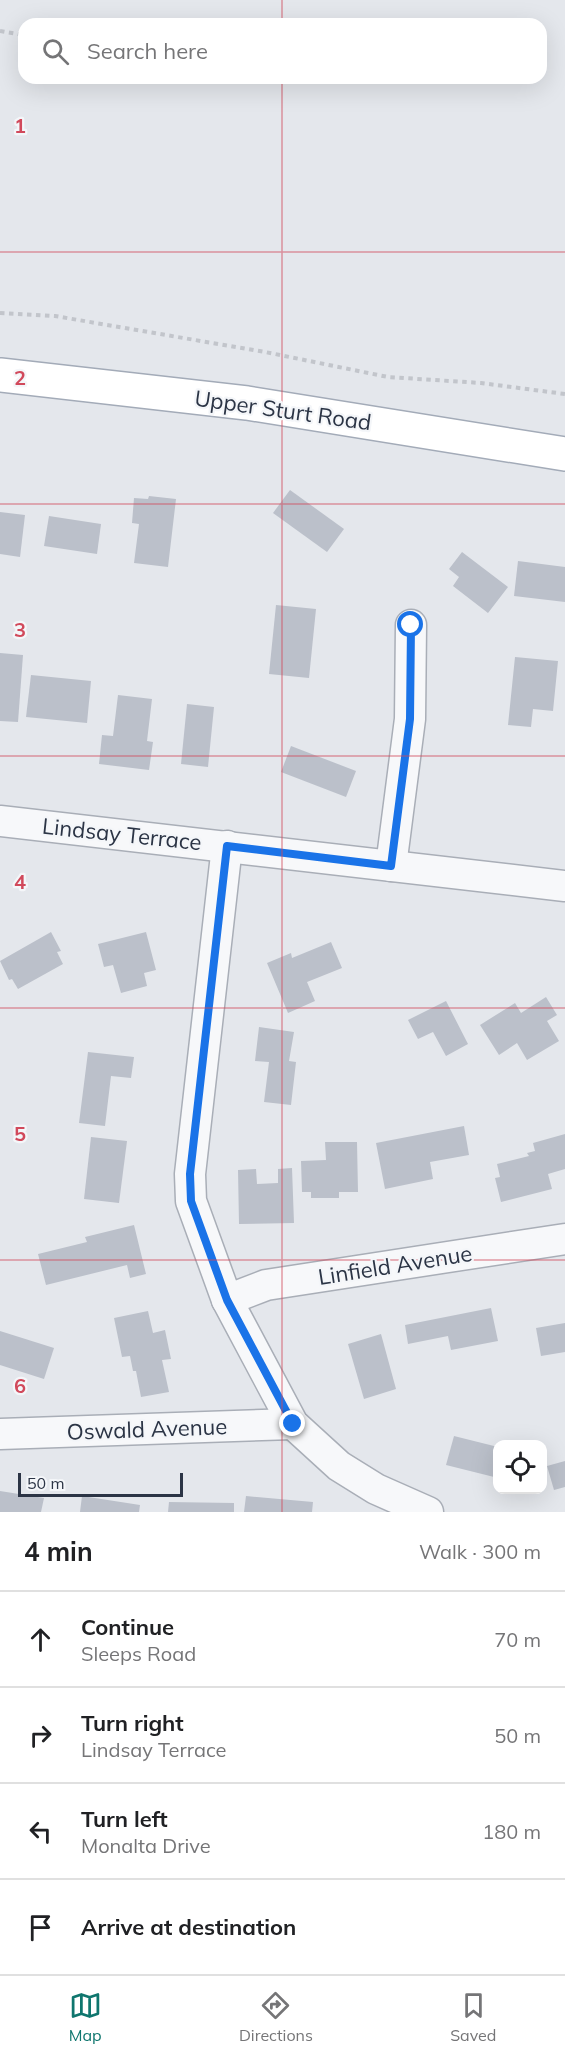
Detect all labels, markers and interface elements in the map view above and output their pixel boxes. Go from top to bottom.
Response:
search box [18,18,547,84]
icon: search [39,35,72,68]
text: Search here [87,37,208,65]
text: 1 [14,113,26,138]
text: 2 [14,365,26,390]
street label: Upper Sturt Road [193,384,373,436]
route start [397,611,423,637]
text: 3 [14,617,26,642]
street label: Lindsay Terrace [41,812,203,856]
text: 4 [14,869,26,894]
text: 5 [14,1121,26,1146]
street label: Linfield Avenue [316,1239,474,1291]
text: 6 [14,1373,26,1398]
route end [279,1410,305,1436]
street label: Oswald Avenue [66,1412,228,1446]
map controls [493,1440,547,1494]
button: locate [493,1440,547,1494]
scale bar [18,1470,183,1498]
text: 50 m [27,1473,64,1493]
text: 4 min [24,1535,93,1568]
text: Walk · 300 m [419,1539,541,1564]
text: Continue [81,1613,174,1641]
icon: ahead [24,1623,57,1656]
text: 70 m [494,1627,541,1652]
text: Sleeps Road [81,1641,196,1666]
text: Turn right [81,1709,184,1737]
icon: right [24,1719,57,1752]
text: 50 m [494,1723,541,1748]
text: Lindsay Terrace [81,1737,226,1762]
text: Turn left [81,1805,168,1833]
icon: left [24,1815,57,1848]
text: 180 m [482,1819,541,1844]
text: Monalta Drive [81,1833,211,1858]
icon: arrive [24,1911,57,1944]
text: Arrive at destination [81,1913,296,1941]
tab: Map [69,1989,102,2045]
tab: Directions [239,1989,313,2045]
tab: Saved [450,1989,496,2045]

